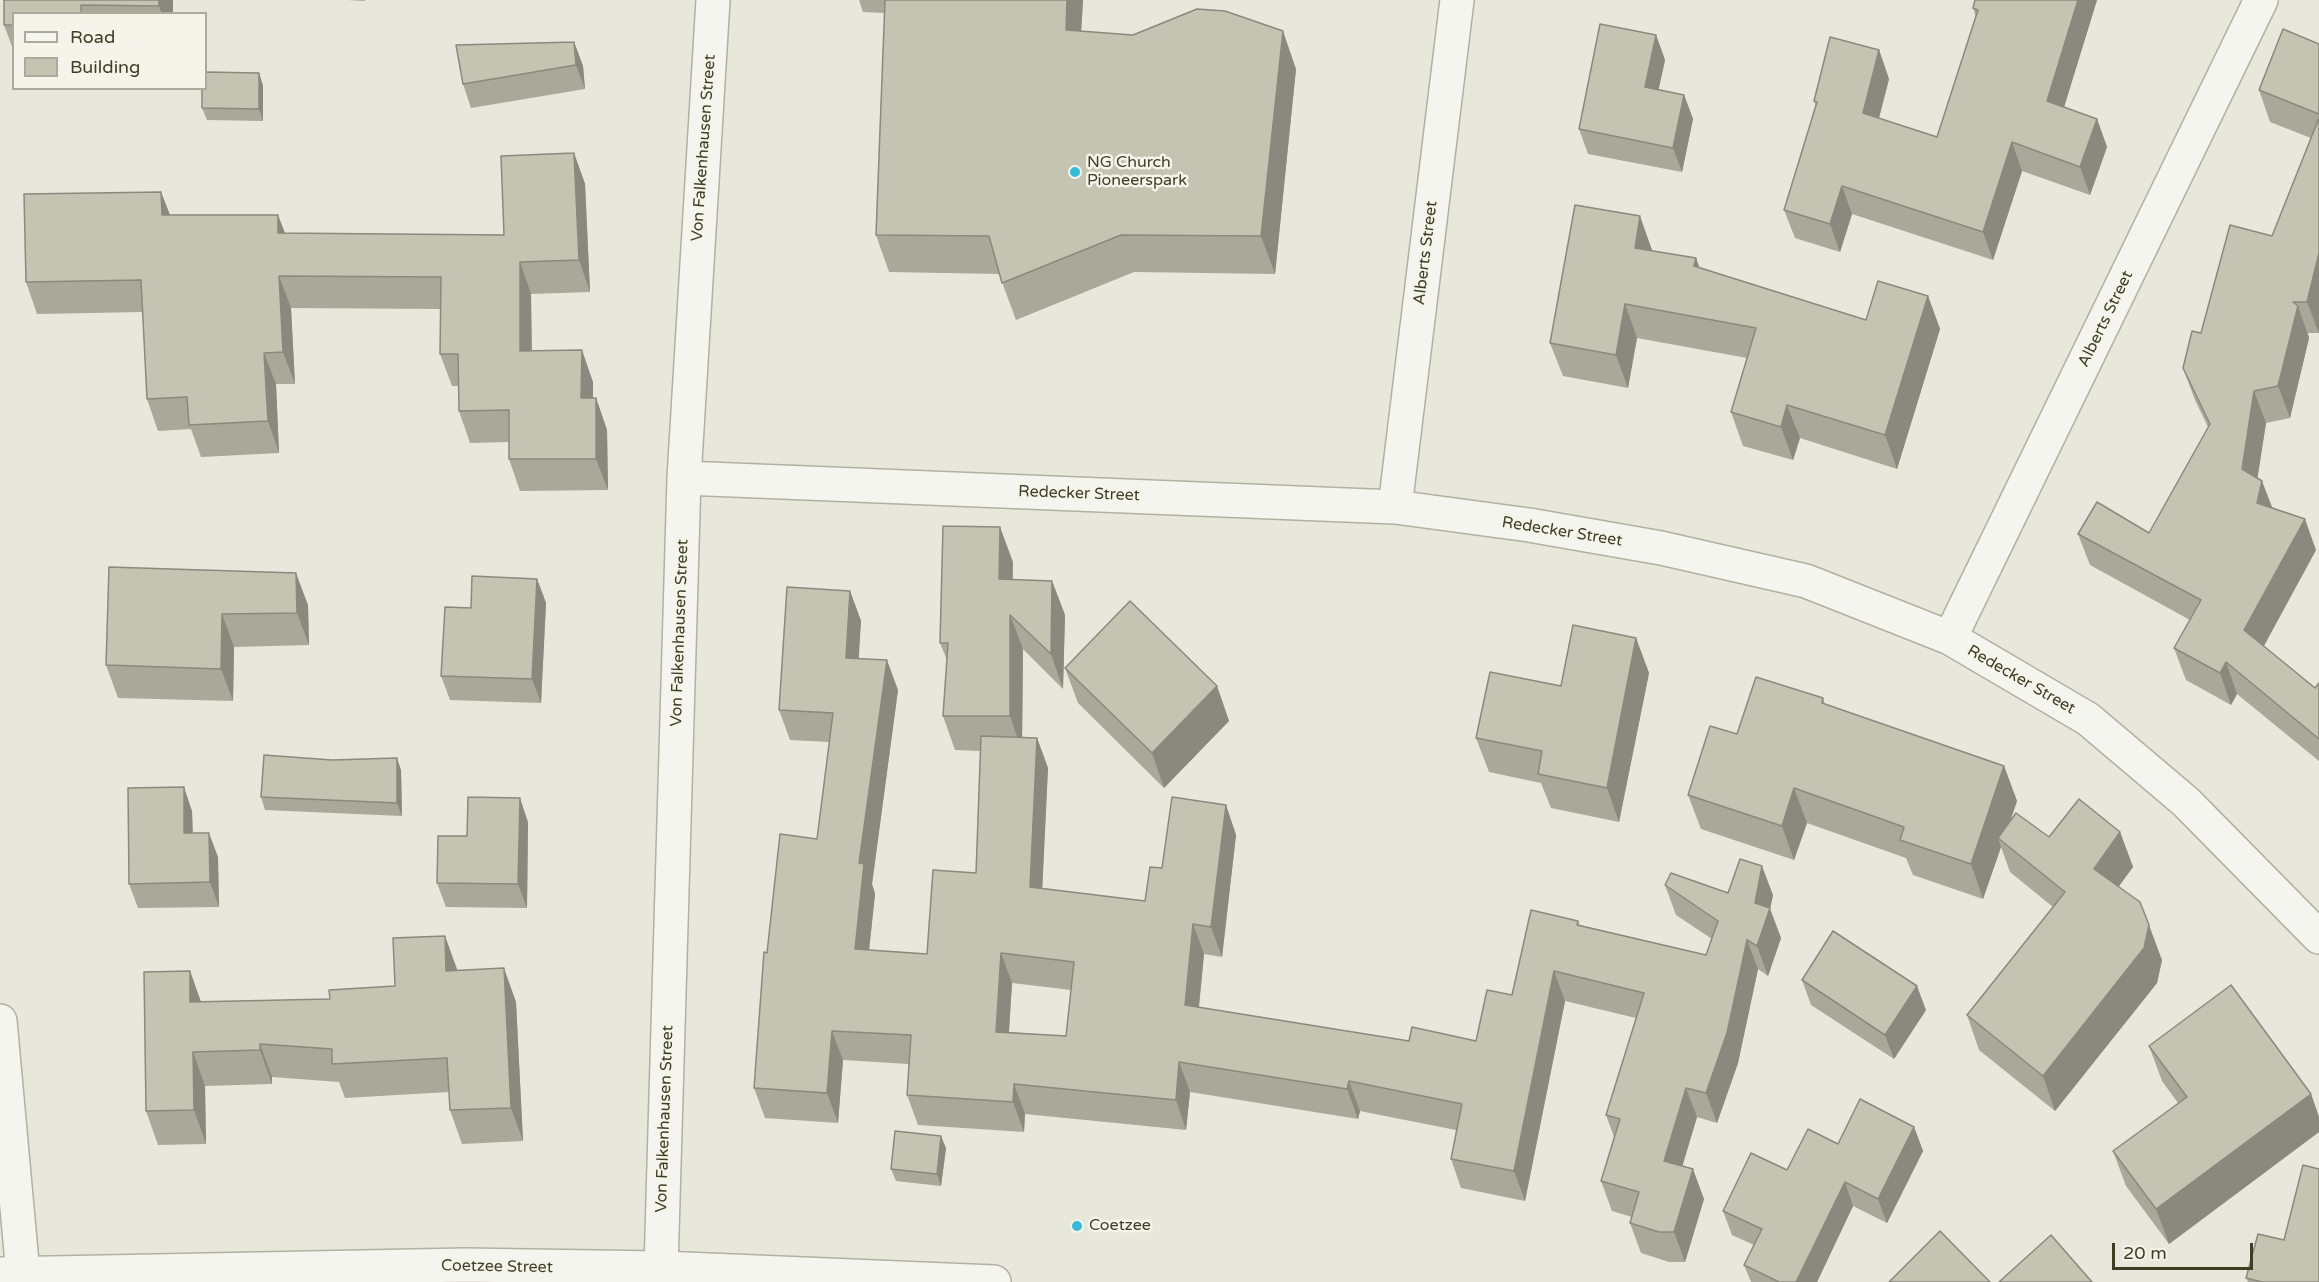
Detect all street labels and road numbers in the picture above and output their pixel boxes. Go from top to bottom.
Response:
street label: Von Falkenhausen Street [688,54,720,242]
street label: Alberts Street [1410,200,1442,306]
street label: Alberts Street [2074,268,2138,370]
street label: Redecker Street [1018,482,1140,506]
street label: Redecker Street [1500,513,1624,551]
street label: Von Falkenhausen Street [667,539,693,727]
street label: Redecker Street [1963,641,2079,719]
street label: Von Falkenhausen Street [652,1025,678,1213]
street label: Coetzee Street [441,1256,553,1278]

